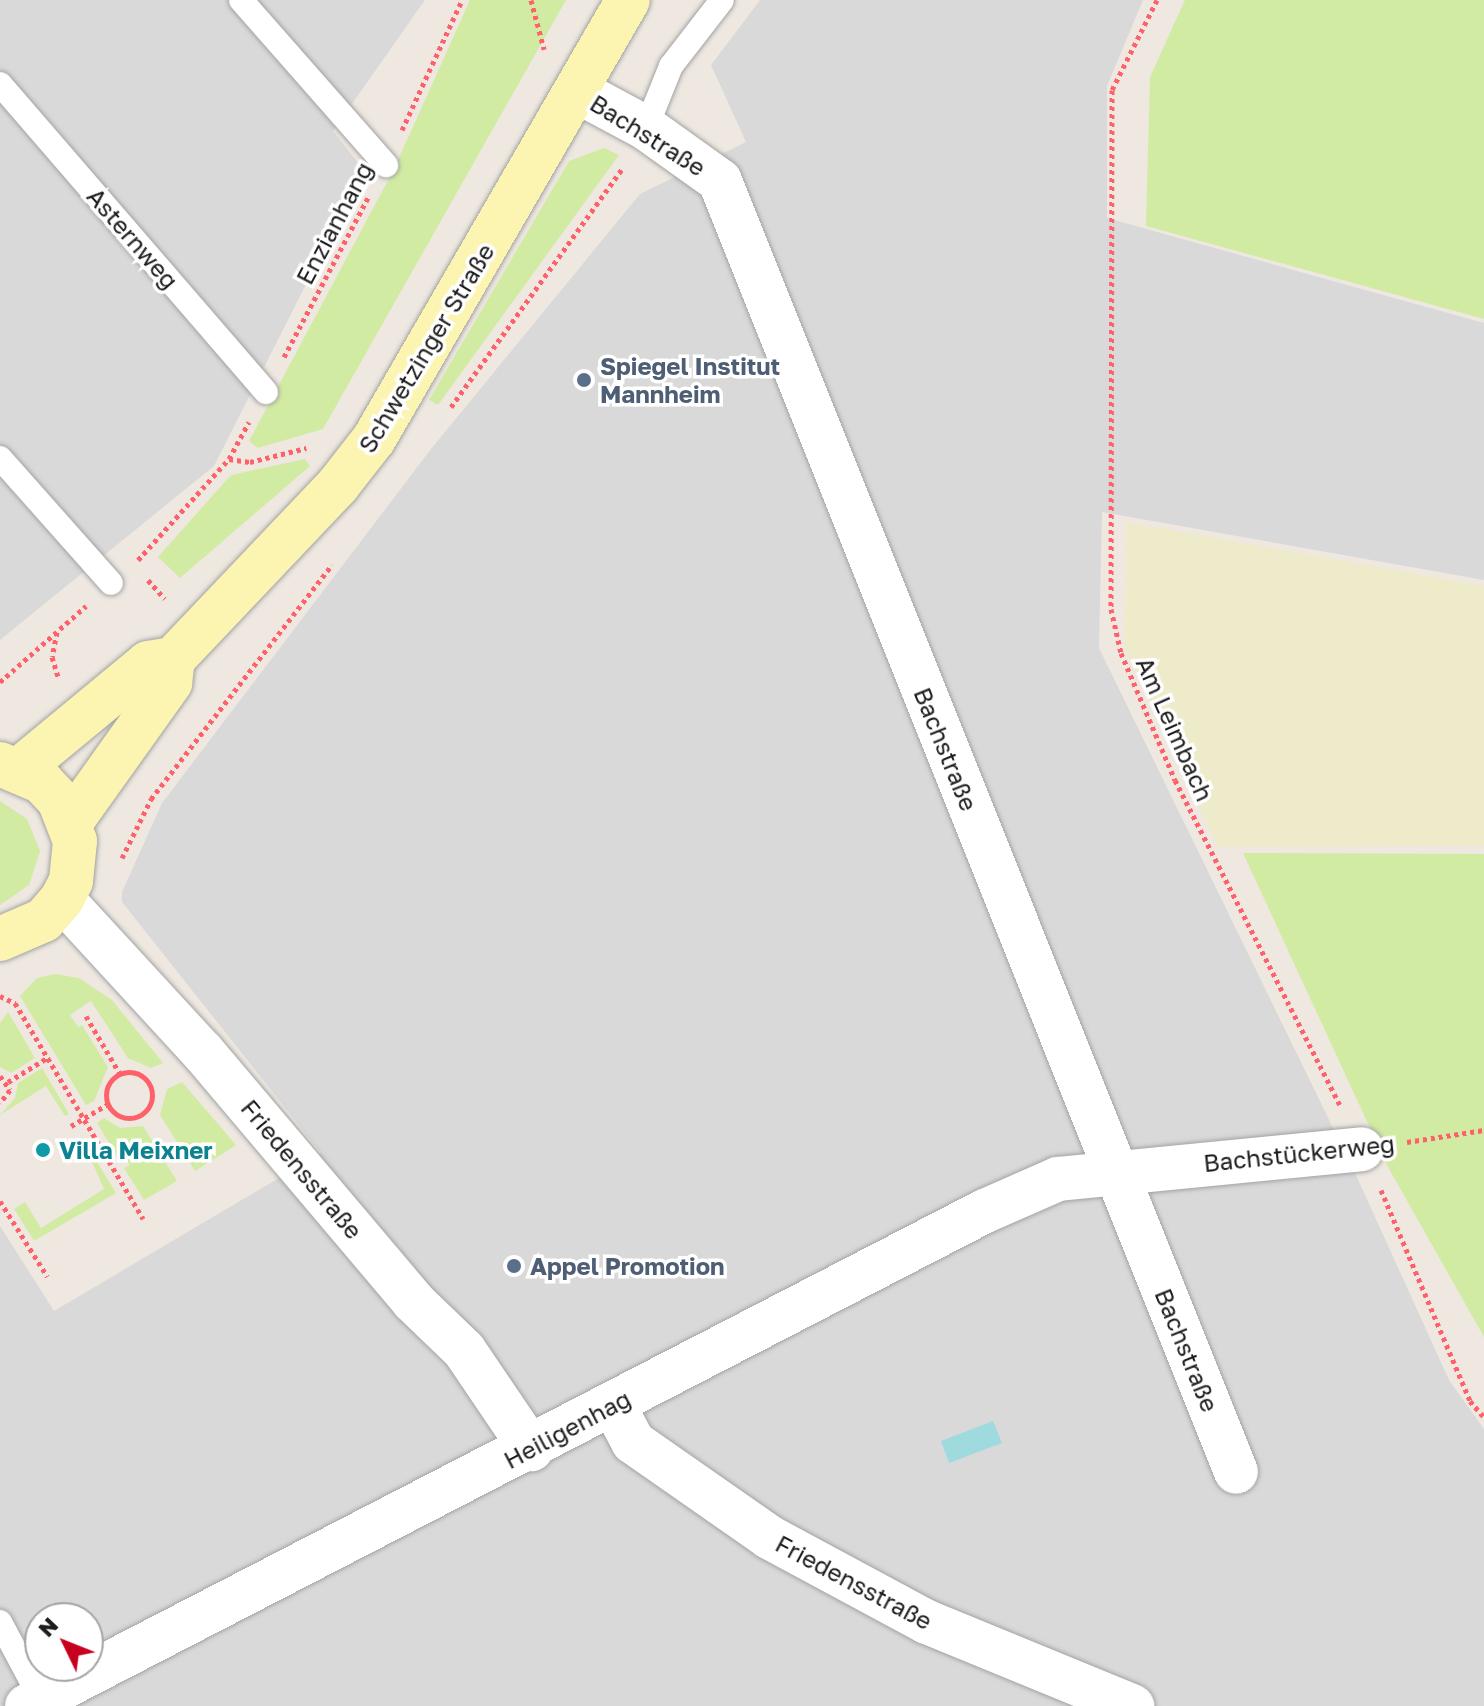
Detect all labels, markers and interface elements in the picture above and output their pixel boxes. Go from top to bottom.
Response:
street label: Bachstraße [585,88,711,182]
street label: Enzianhang [290,157,378,289]
street label: Asternweg [81,182,185,294]
street label: Schwetzinger Straße [352,238,500,458]
place label: Spiegel Institut Mannheim [600,352,780,408]
marker: Spiegel Institut Mannheim [575,371,593,389]
street label: Am Leimbach [1130,653,1220,805]
street label: Bachstraße [908,683,984,815]
street label: Friedensstraße [235,1093,369,1245]
street label: Bachstückerweg [1202,1129,1396,1177]
place label: Villa Meixner [59,1136,213,1164]
marker: Villa Meixner [34,1141,52,1159]
place label: Appel Promotion [530,1252,725,1280]
marker: Appel Promotion [505,1257,523,1275]
street label: Bachstraße [1149,1284,1225,1416]
street label: Heiligenhag [499,1384,635,1474]
street label: Friedensstraße [771,1529,937,1635]
north arrow [24,1602,104,1682]
text: N [32,1611,63,1642]

